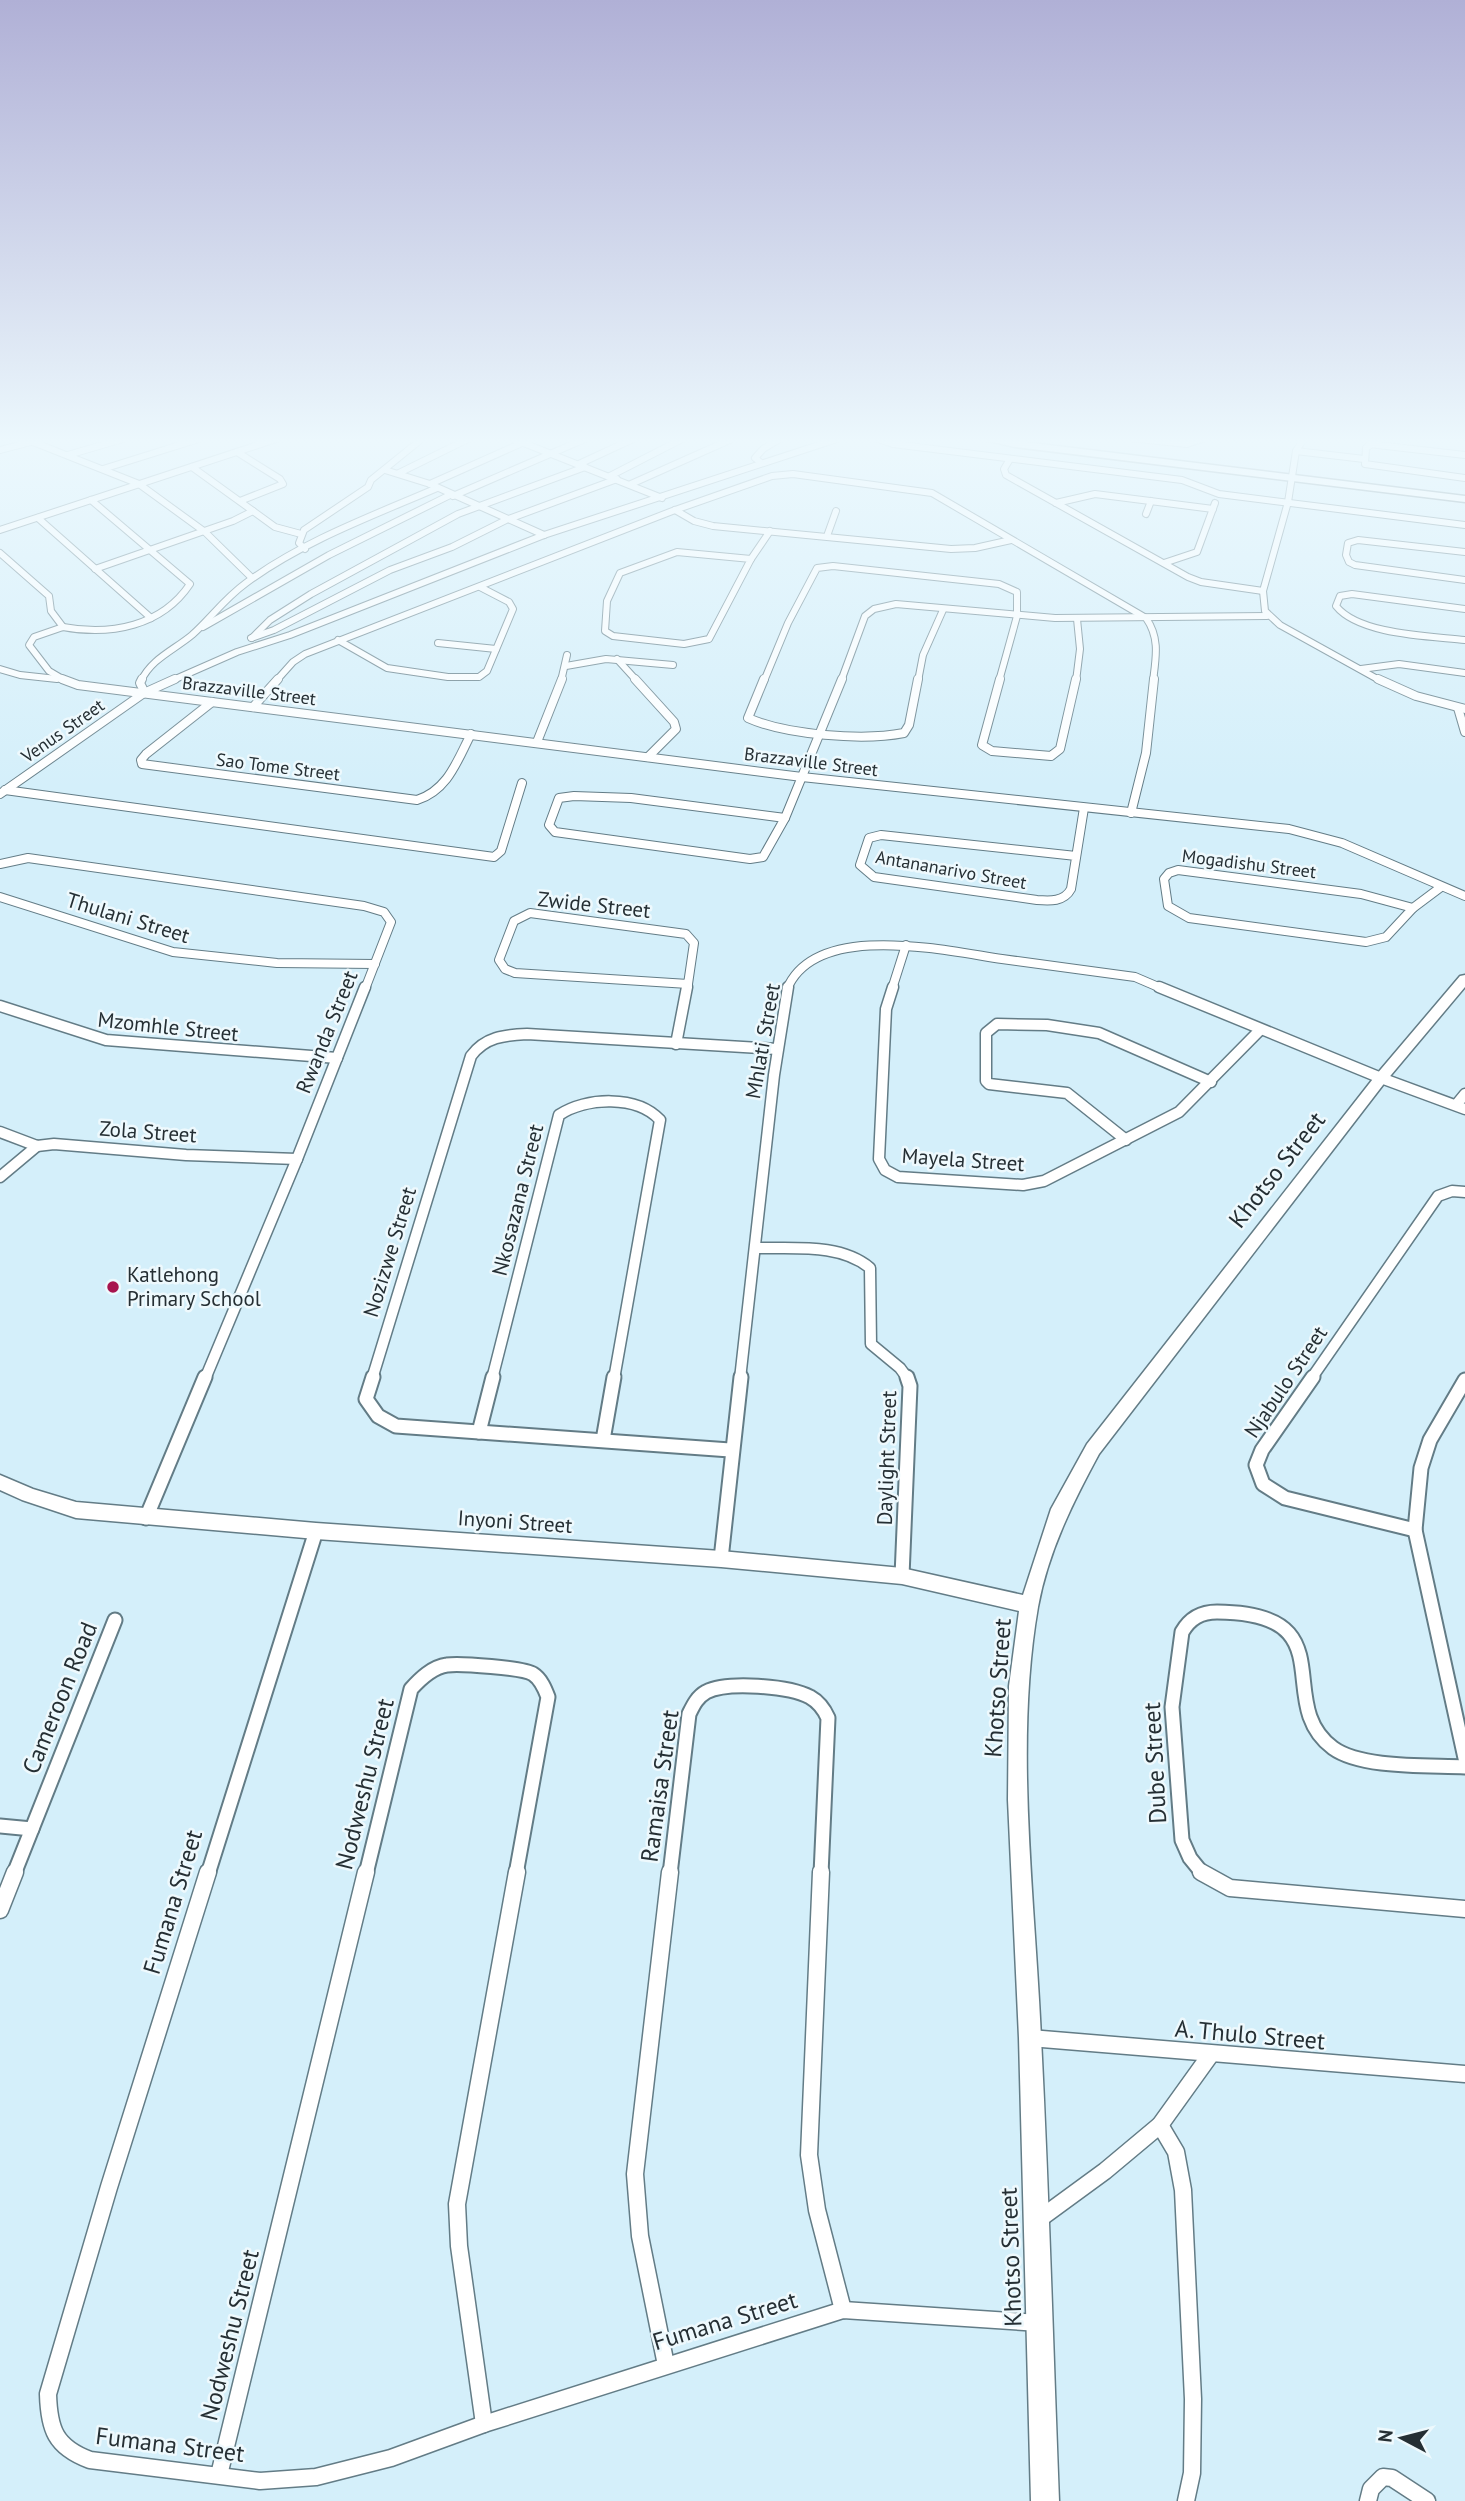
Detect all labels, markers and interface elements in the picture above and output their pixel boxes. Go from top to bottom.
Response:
street label: Brazzaville Street [181,671,317,710]
street label: Venus Street [16,694,109,768]
street label: Brazzaville Street [743,742,879,781]
street label: Sao Tome Street [215,748,341,785]
street label: Mogadishu Street [1181,844,1317,883]
street label: Antananarivo Street [874,845,1028,894]
street label: Zwide Street [536,885,652,924]
street label: Thulani Street [63,886,193,949]
street label: Rwanda Street [290,966,363,1097]
street label: Mhlati Street [739,981,786,1101]
street label: Mzomhle Street [96,1006,240,1047]
street label: Khotso Street [1221,1105,1332,1234]
street label: Zola Street [99,1115,198,1148]
street label: Nkosazana Street [486,1121,549,1279]
street label: Mayela Street [901,1142,1025,1177]
street label: Nozizwe Street [357,1184,422,1320]
place label: Katlehong Primary School [127,1261,261,1312]
marker: Katlehong Primary School [105,1279,121,1295]
street label: Njabulo Street [1238,1321,1333,1443]
street label: Daylight Street [871,1390,902,1526]
street label: Inyoni Street [457,1504,573,1539]
street label: Cameroon Road [15,1617,104,1778]
street label: Khotso Street [977,1617,1018,1759]
street label: Nodweshu Street [328,1695,401,1873]
street label: Dube Street [1136,1702,1173,1825]
street label: Ramaisa Street [633,1708,686,1864]
street label: Fumana Street [136,1826,209,1978]
street label: A. Thulo Street [1174,2012,1326,2057]
street label: Khotso Street [993,2187,1028,2327]
street label: Nodweshu Street [193,2246,266,2424]
street label: Fumana Street [649,2284,801,2357]
north arrow [1367,2403,1437,2473]
street label: Fumana Street [94,2420,246,2469]
text: N [1372,2428,1398,2444]

